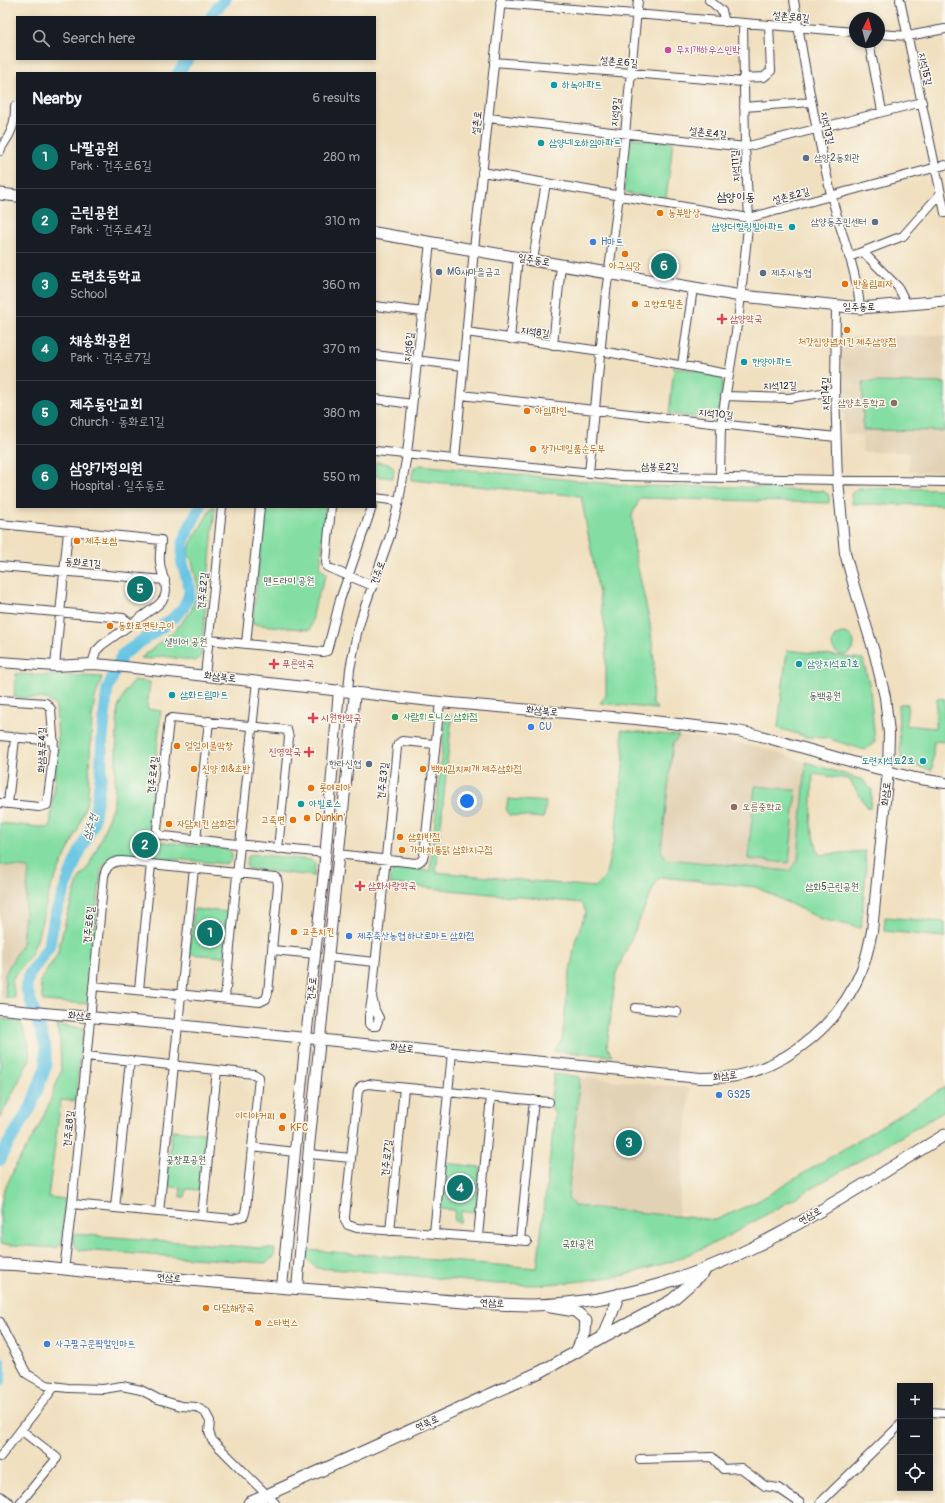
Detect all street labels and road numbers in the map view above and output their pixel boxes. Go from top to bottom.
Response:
street label: 설촌로8길 [772,9,810,25]
street label: 지석15길 [916,51,934,87]
street label: 설촌로6길 [600,54,638,70]
street label: 지석9길 [609,97,623,127]
street label: 설촌로 [470,110,484,136]
street label: 지석13길 [818,110,836,146]
street label: 설촌로4길 [688,125,728,141]
street label: 지석11길 [729,150,743,182]
street label: 설촌로2길 [771,185,811,207]
street label: 일주동로 [517,251,551,269]
street label: 일주동로 [843,301,875,313]
street label: 지석8길 [520,324,550,340]
street label: 지석6길 [401,331,417,363]
street label: 지석14길 [820,377,832,411]
street label: 지석12길 [763,380,797,392]
street label: 지석10길 [698,406,734,422]
street label: 삼봉로2길 [641,461,679,473]
street label: 동화로1길 [64,555,102,571]
street label: 건주로 [368,560,388,586]
street label: 건주로2길 [195,572,211,610]
street label: 화삼북로 [203,669,237,685]
street label: 화삼북로 [525,704,559,718]
street label: 화삼북로4길 [36,727,48,773]
street label: 건주로4길 [145,755,161,795]
street label: 건주로3길 [375,762,391,800]
street label: 화삼로 [879,781,893,807]
street label: 건주로6길 [81,905,97,945]
street label: 건주로 [305,976,319,1002]
street label: 화삼로 [67,1009,93,1023]
street label: 화삼로 [389,1041,415,1055]
street label: 화삼로 [712,1069,738,1083]
street label: 건주로8길 [61,1110,77,1148]
street label: 건주로7길 [379,1139,395,1177]
street label: 연삼로 [797,1205,823,1227]
street label: 연삼로 [156,1271,182,1285]
street label: 연삼로 [480,1297,504,1309]
street label: 연북로 [414,1413,440,1433]

